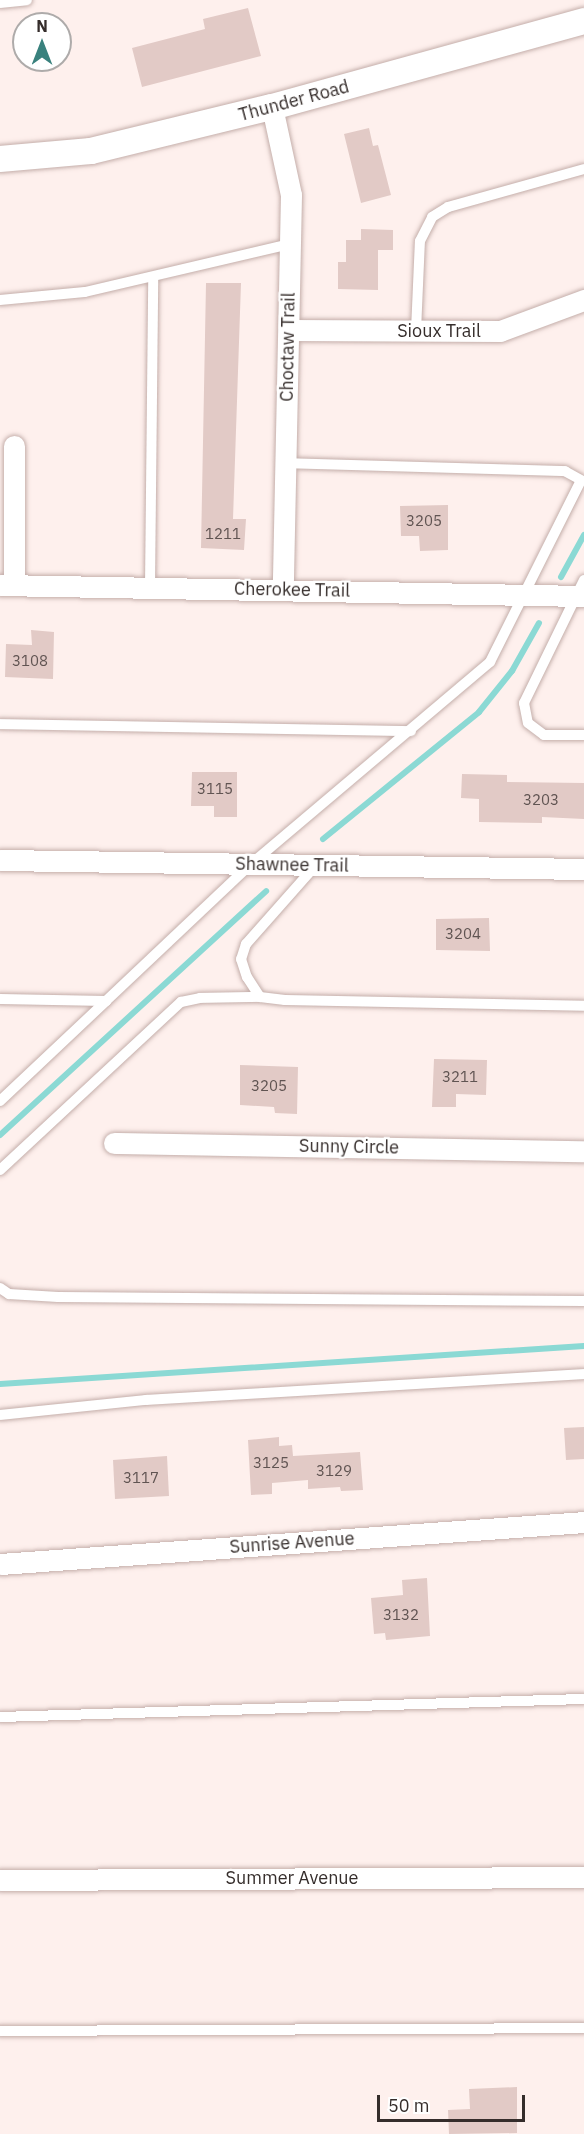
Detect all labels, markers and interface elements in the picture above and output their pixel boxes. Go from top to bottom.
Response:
north arrow [12,12,72,72]
text: N [36,16,48,36]
street label: Thunder Road [236,76,352,126]
street label: Choctaw Trail [276,292,300,402]
street label: Sioux Trail [397,320,481,342]
house number: 3205 [406,512,442,530]
house number: 1211 [205,525,241,543]
street label: Cherokee Trail [234,578,350,602]
house number: 3108 [12,652,48,670]
house number: 3115 [197,780,233,798]
house number: 3203 [523,791,559,809]
street label: Shawnee Trail [235,853,349,877]
house number: 3204 [445,925,481,943]
house number: 3211 [442,1068,478,1086]
house number: 3205 [251,1077,287,1095]
street label: Sunny Circle [299,1135,399,1159]
house number: 3125 [253,1454,289,1472]
house number: 3129 [316,1462,352,1480]
house number: 3117 [123,1469,159,1487]
street label: Sunrise Avenue [229,1528,355,1558]
house number: 3132 [383,1606,419,1624]
street label: Summer Avenue [226,1867,358,1889]
scale bar [380,2083,528,2121]
text: 50 m [388,2094,430,2117]

